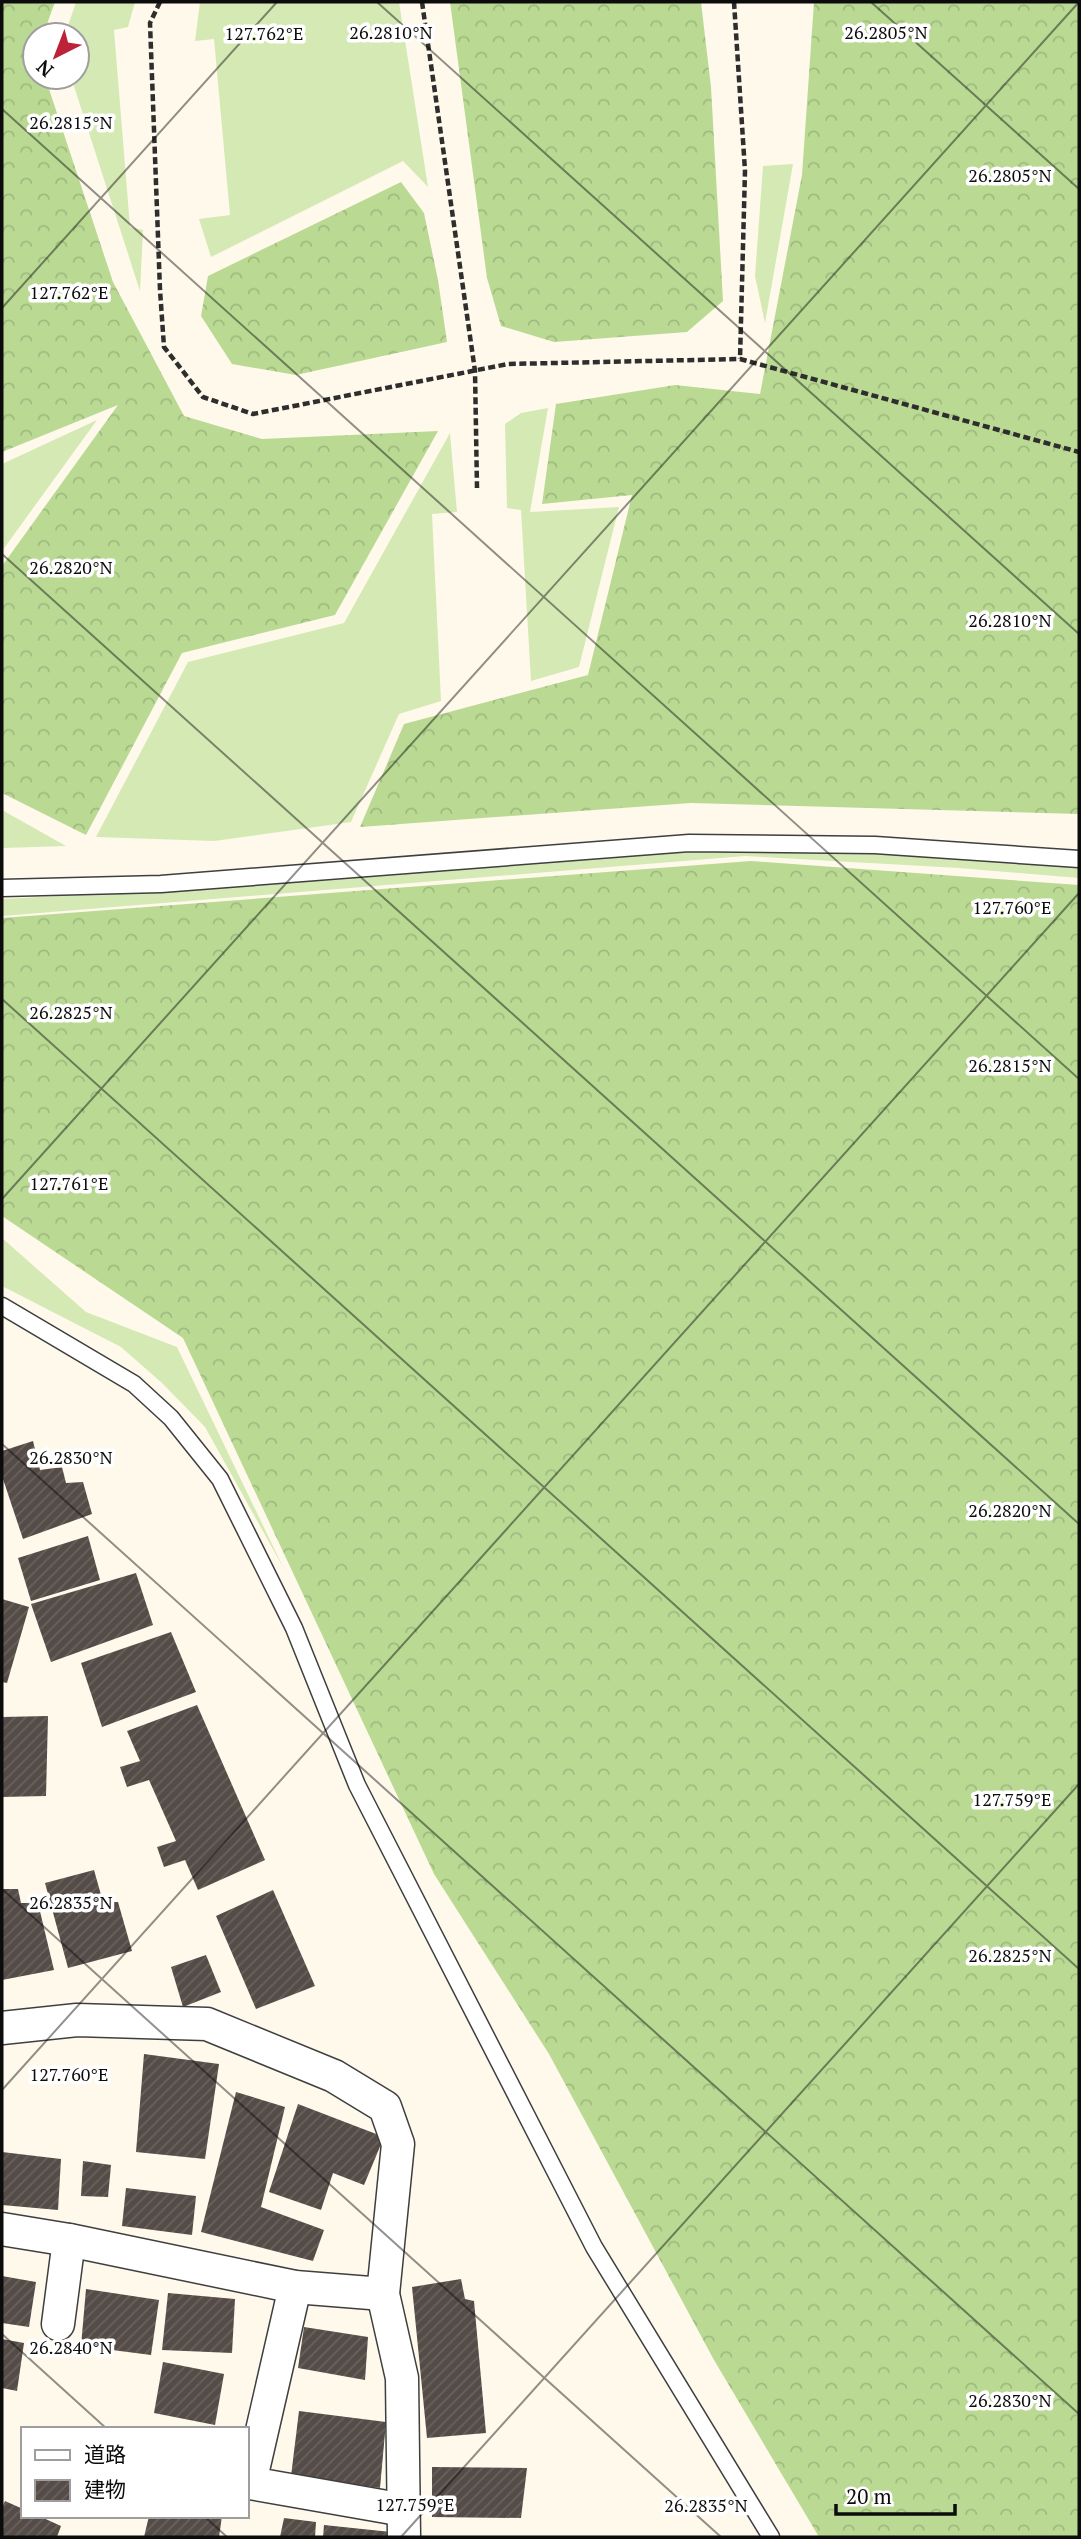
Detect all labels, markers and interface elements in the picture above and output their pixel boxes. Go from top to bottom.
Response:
text: 26.2810°N [349,20,433,44]
text: 26.2805°N [844,20,928,44]
north arrow [21,21,91,91]
text: 127.762°E [225,21,303,45]
text: N [30,54,58,83]
text: 26.2815°N [29,110,113,134]
text: 26.2805°N [968,163,1052,187]
text: 127.762°E [30,280,108,304]
text: 26.2820°N [29,555,113,579]
text: 26.2810°N [968,608,1052,632]
text: 127.760°E [973,895,1051,919]
text: 26.2825°N [29,1000,113,1024]
text: 26.2815°N [968,1053,1052,1077]
text: 127.761°E [30,1171,108,1195]
text: 26.2830°N [29,1445,113,1469]
text: 26.2820°N [968,1498,1052,1522]
text: 127.759°E [973,1787,1051,1811]
text: 26.2835°N [29,1890,113,1914]
text: 26.2825°N [968,1943,1052,1967]
text: 127.760°E [30,2062,108,2086]
text: 26.2840°N [29,2335,113,2359]
text: 26.2830°N [968,2388,1052,2412]
legend [21,2427,248,2518]
text: 道路 [84,2440,126,2468]
scale bar [836,2472,955,2516]
text: 建物 [84,2475,126,2503]
text: 20 m [846,2482,892,2510]
text: 127.759°E [376,2492,454,2516]
text: 26.2835°N [664,2493,748,2517]

